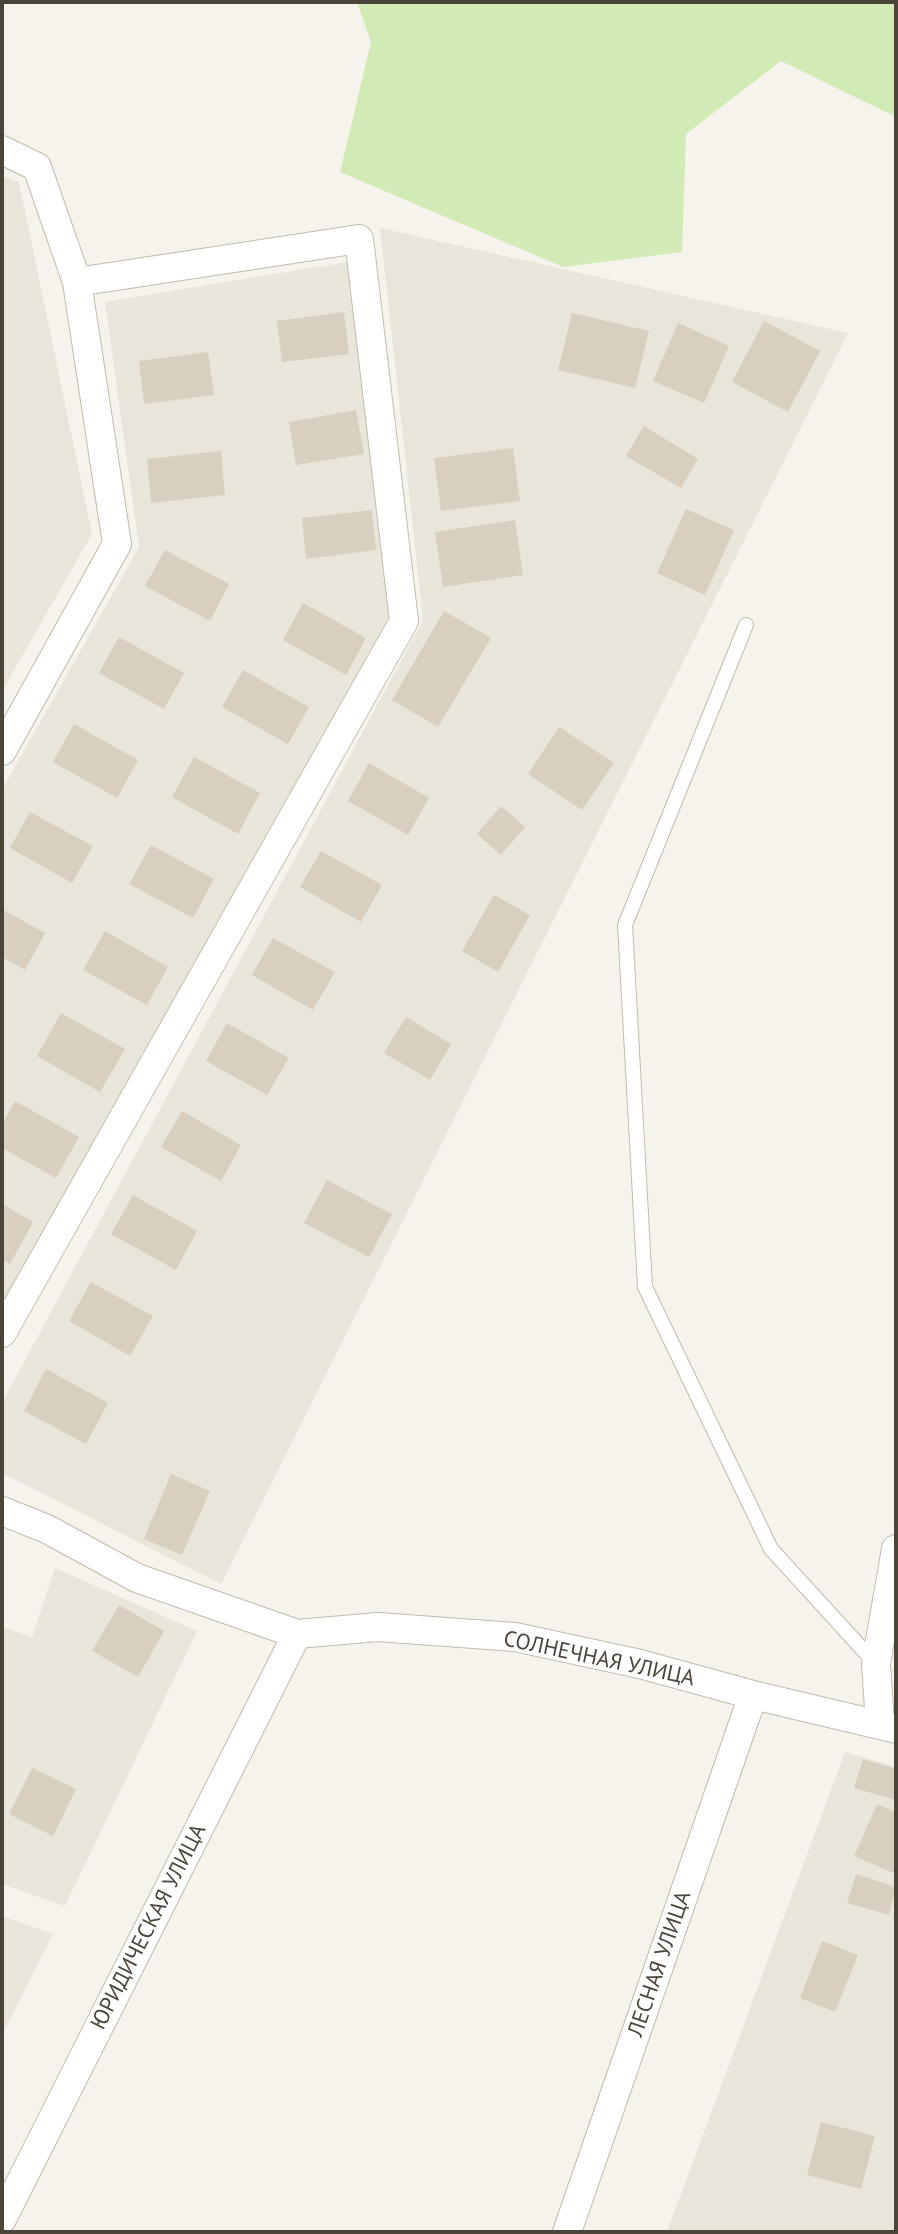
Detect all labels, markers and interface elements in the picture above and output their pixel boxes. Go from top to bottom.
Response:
street label: СОЛНЕЧНАЯ УЛИЦА [501,1626,697,1692]
street label: ЮРИДИЧЕСКАЯ УЛИЦА [86,1820,212,2034]
street label: ЛЕСНАЯ УЛИЦА [623,1888,697,2040]

